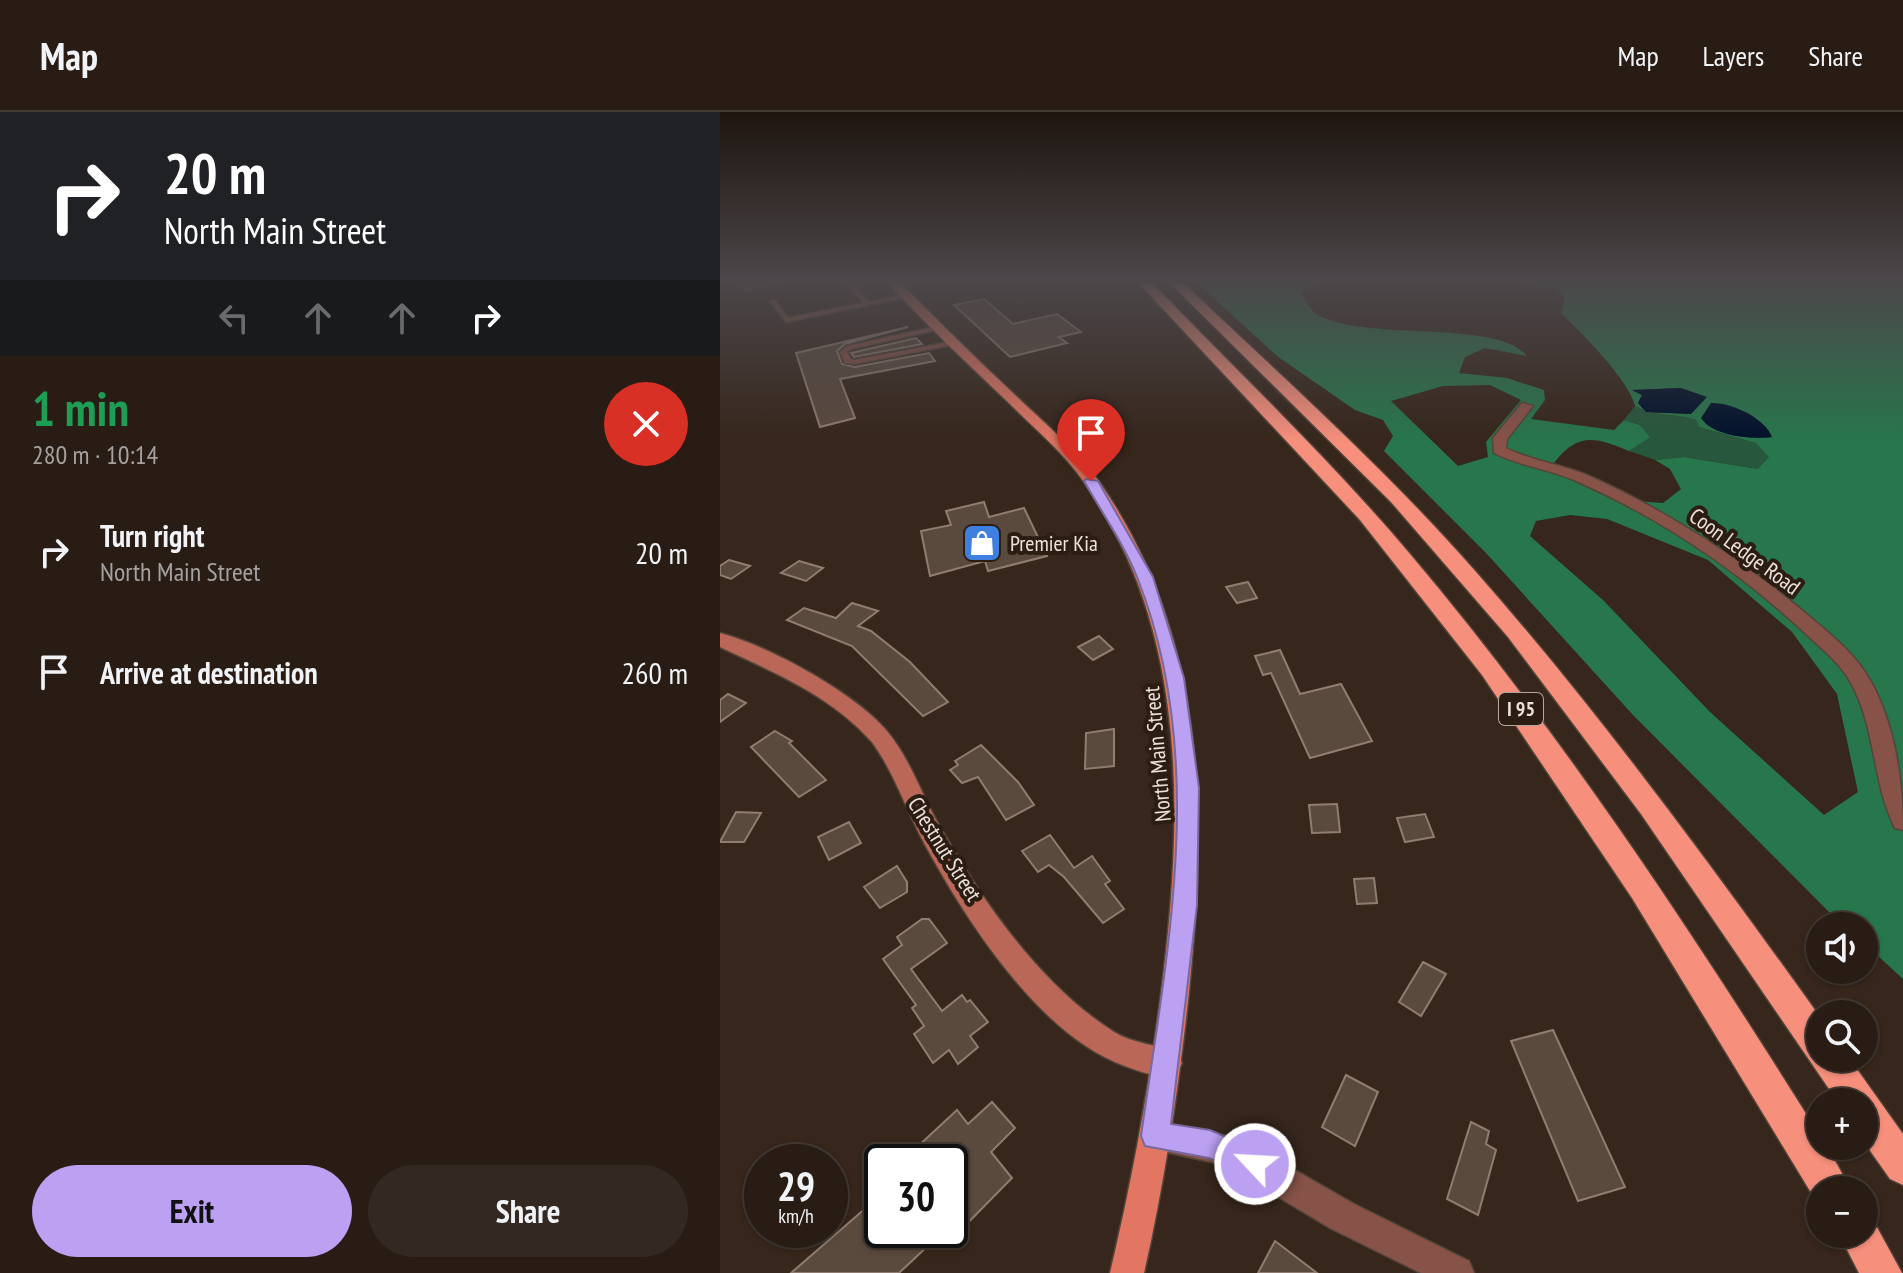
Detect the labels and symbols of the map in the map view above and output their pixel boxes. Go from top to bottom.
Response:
pin [1057,399,1125,481]
street label: Coon Ledge Road [1684,501,1806,601]
shop icon: Premier Kia [961,522,1003,564]
place label: Premier Kia [1010,529,1098,557]
street label: North Main Street [1137,685,1177,823]
road number: I 95 [1499,693,1543,725]
street label: Chestnut Street [902,792,988,906]
position arrow [1213,1122,1297,1206]
speed limit sign: 30 [864,1144,968,1248]

